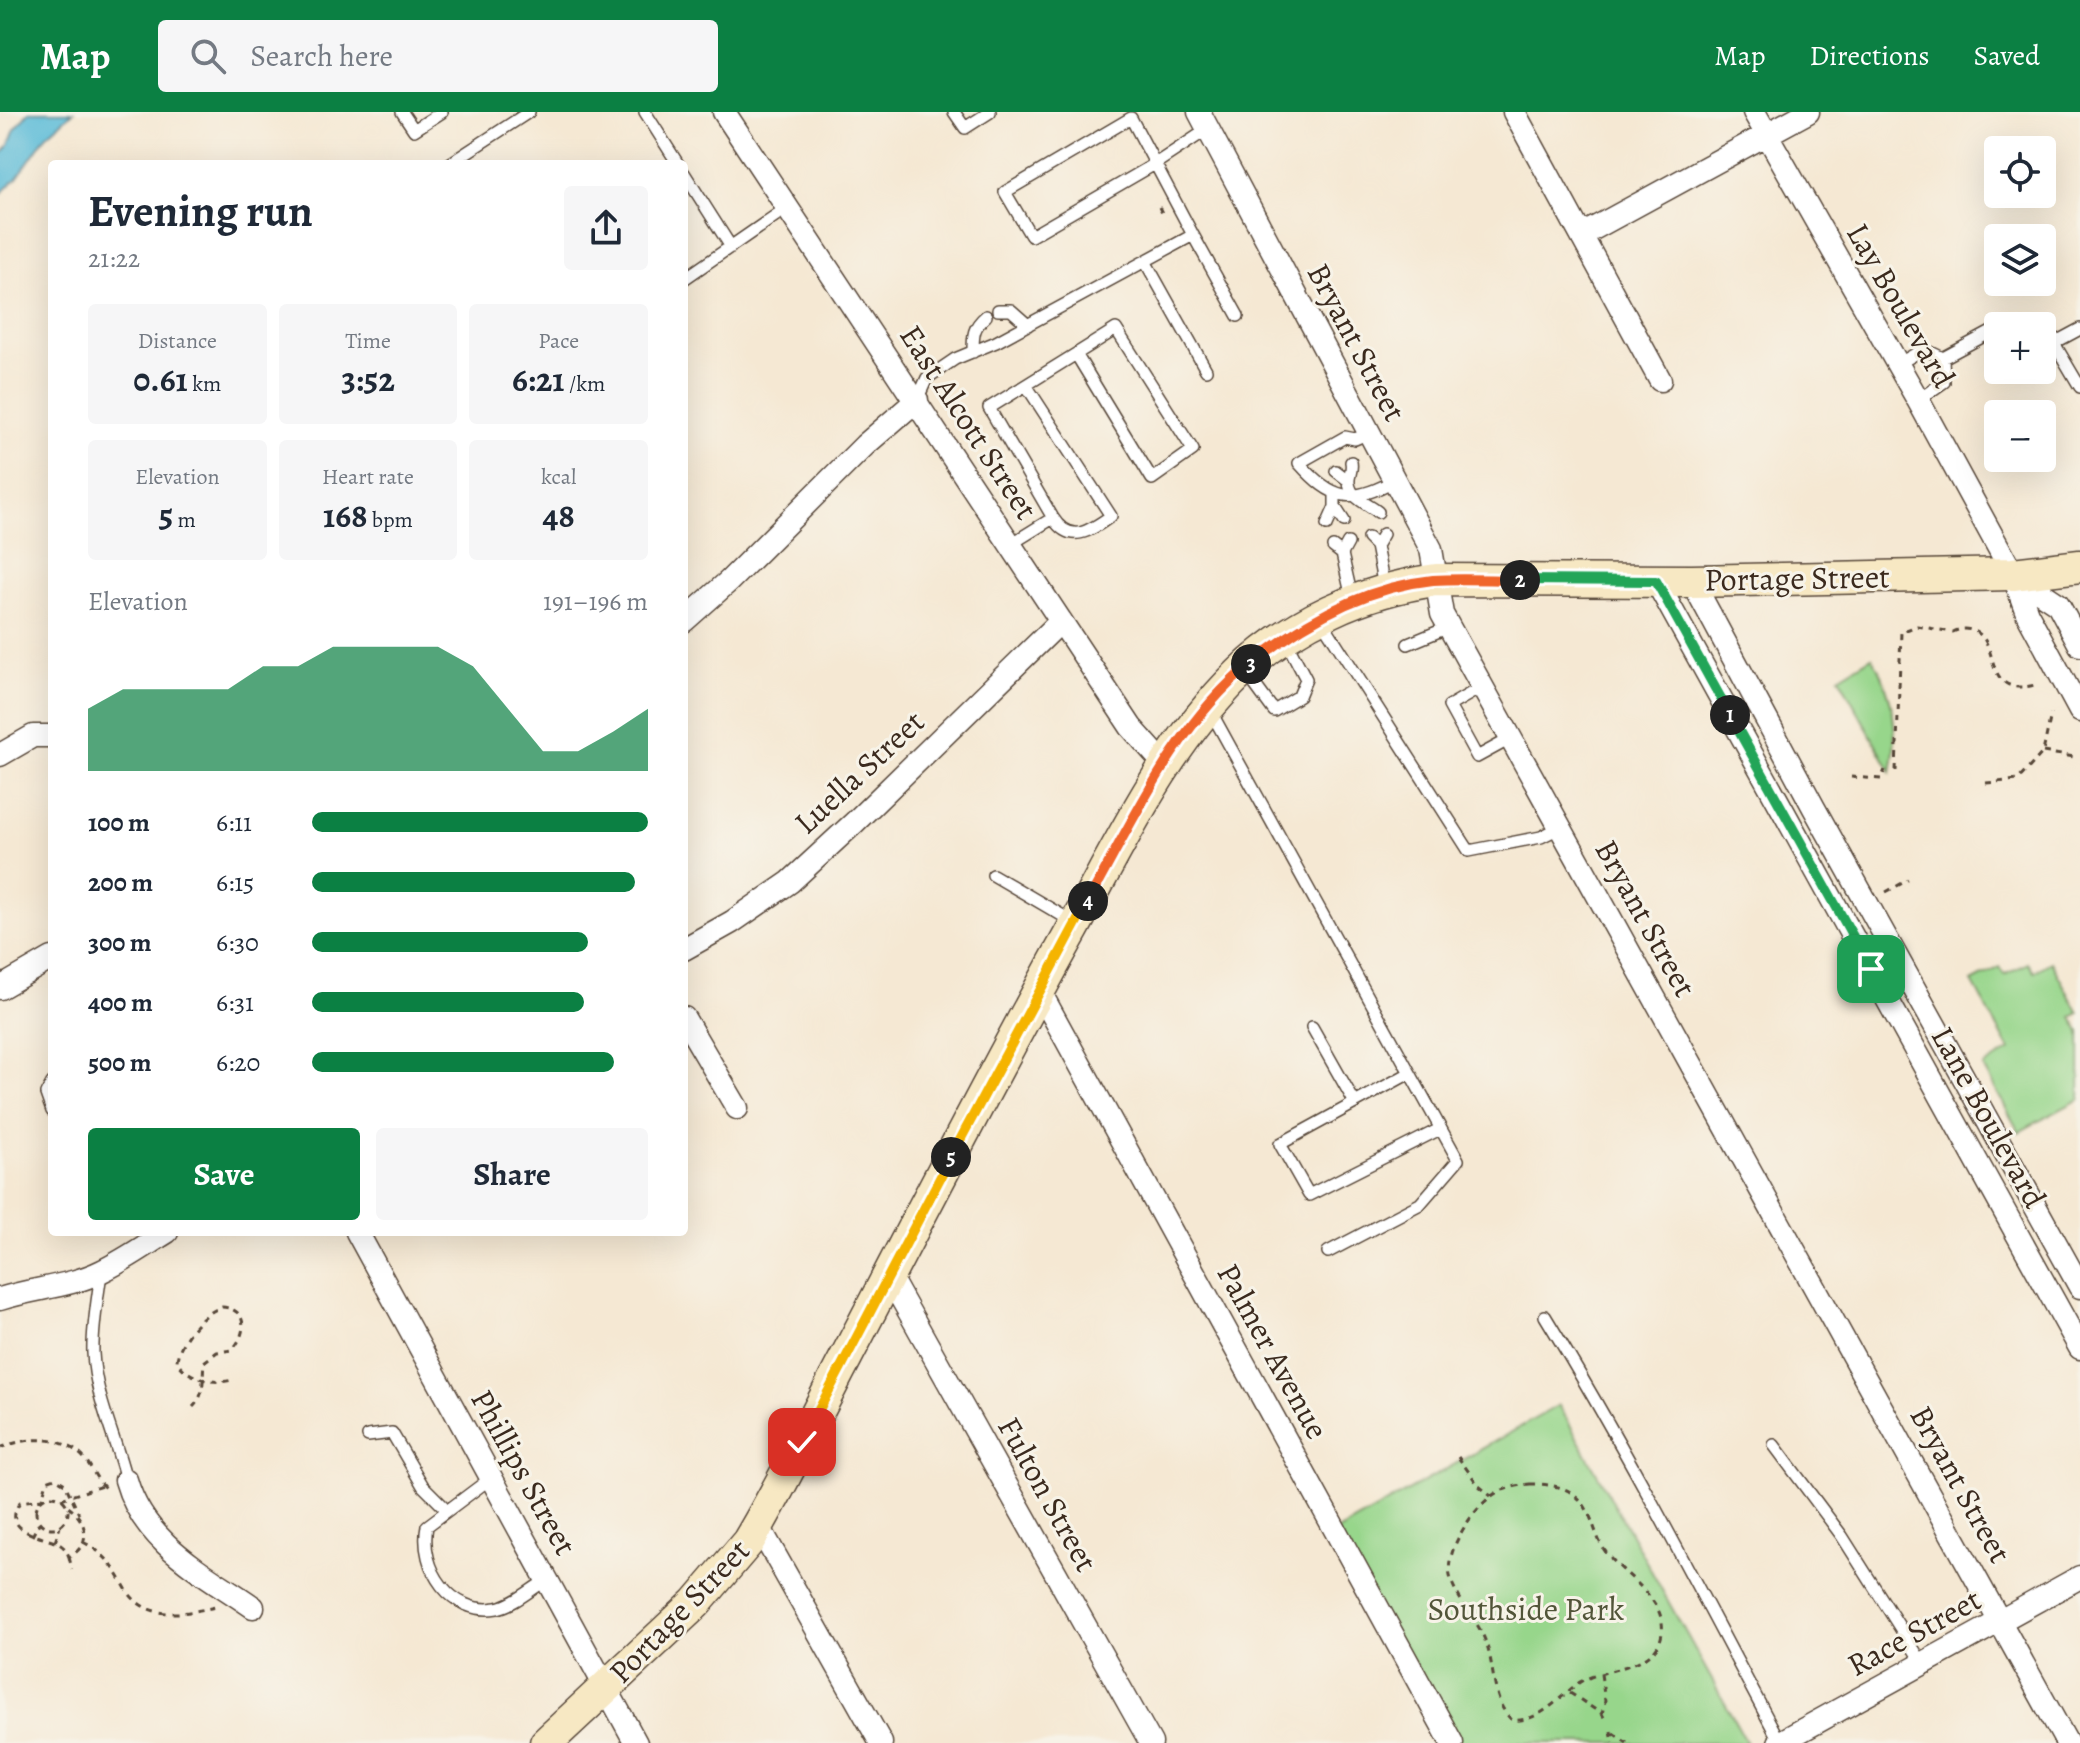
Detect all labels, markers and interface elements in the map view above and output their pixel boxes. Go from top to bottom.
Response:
search box [158,20,718,92]
text: Map [40,30,110,82]
icon: search [186,34,230,78]
text: Search here [250,36,393,76]
text: Map [1714,37,1765,75]
text: Directions [1809,37,1930,75]
text: Saved [1974,37,2040,75]
map controls [1984,136,2056,472]
button: locate [1984,136,2056,208]
text: Evening run [88,181,313,241]
button: share [564,186,648,270]
street label: Lay Boulevard [1836,215,1966,396]
button: layers [1984,224,2056,296]
text: 21:22 [88,241,140,276]
street label: Bryant Street [1297,255,1417,429]
button: + [1984,312,2056,384]
street label: East Alcott Street [890,316,1048,528]
text: Distance [138,326,217,356]
text: Time [345,326,391,356]
text: Pace [538,326,579,356]
text: 0.61 [133,356,188,403]
text: 3:52 [341,356,395,403]
text: 6:21 [512,356,565,403]
text: km [188,369,221,399]
text: /km [565,369,605,399]
button: − [1984,400,2056,472]
text: Elevation [135,462,220,492]
text: Heart rate [322,462,414,492]
text: kcal [541,462,576,492]
text: 5 [159,492,173,539]
text: 168 [323,492,367,539]
text: 48 [543,492,575,539]
text: m [173,505,196,535]
text: bpm [367,505,413,535]
street label: Portage Street [1704,554,1890,602]
pin: 2 [1500,560,1540,600]
text: 2 [1515,565,1525,595]
text: Elevation [88,584,188,619]
text: 191–196 m [543,584,648,619]
pin: 3 [1231,644,1271,684]
text: 3 [1246,649,1256,679]
pin: 1 [1710,695,1750,735]
street label: Luella Street [784,700,934,844]
text: 1 [1726,700,1734,730]
text: 100 m [88,805,150,840]
text: 6:11 [216,805,252,840]
street label: Bryant Street [1585,832,1707,1004]
text: 200 m [88,865,153,900]
text: 6:15 [216,865,254,900]
pin: 4 [1068,881,1108,921]
text: 4 [1083,886,1093,916]
text: 300 m [88,925,152,960]
text: 6:30 [216,925,259,960]
pin [1837,935,1905,1003]
icon: arrive [1849,947,1893,991]
text: 400 m [88,985,153,1020]
text: 6:31 [216,985,254,1020]
street label: Lane Boulevard [1921,1018,2057,1216]
text: 500 m [88,1045,152,1080]
text: 6:20 [216,1045,260,1080]
button: Save [88,1128,360,1220]
button: Share [376,1128,648,1220]
pin: 5 [931,1137,971,1177]
text: 5 [946,1142,956,1172]
street label: Palmer Avenue [1207,1255,1339,1447]
street label: Phillips Street [460,1381,588,1563]
street label: Bryant Street [1900,1398,2022,1570]
pin [768,1408,836,1476]
street label: Fulton Street [987,1409,1109,1579]
icon: check [780,1420,824,1464]
street label: Portage Street [599,1529,759,1693]
street label: Race Street [1839,1577,1989,1687]
park label: Southside Park [1427,1587,1625,1631]

